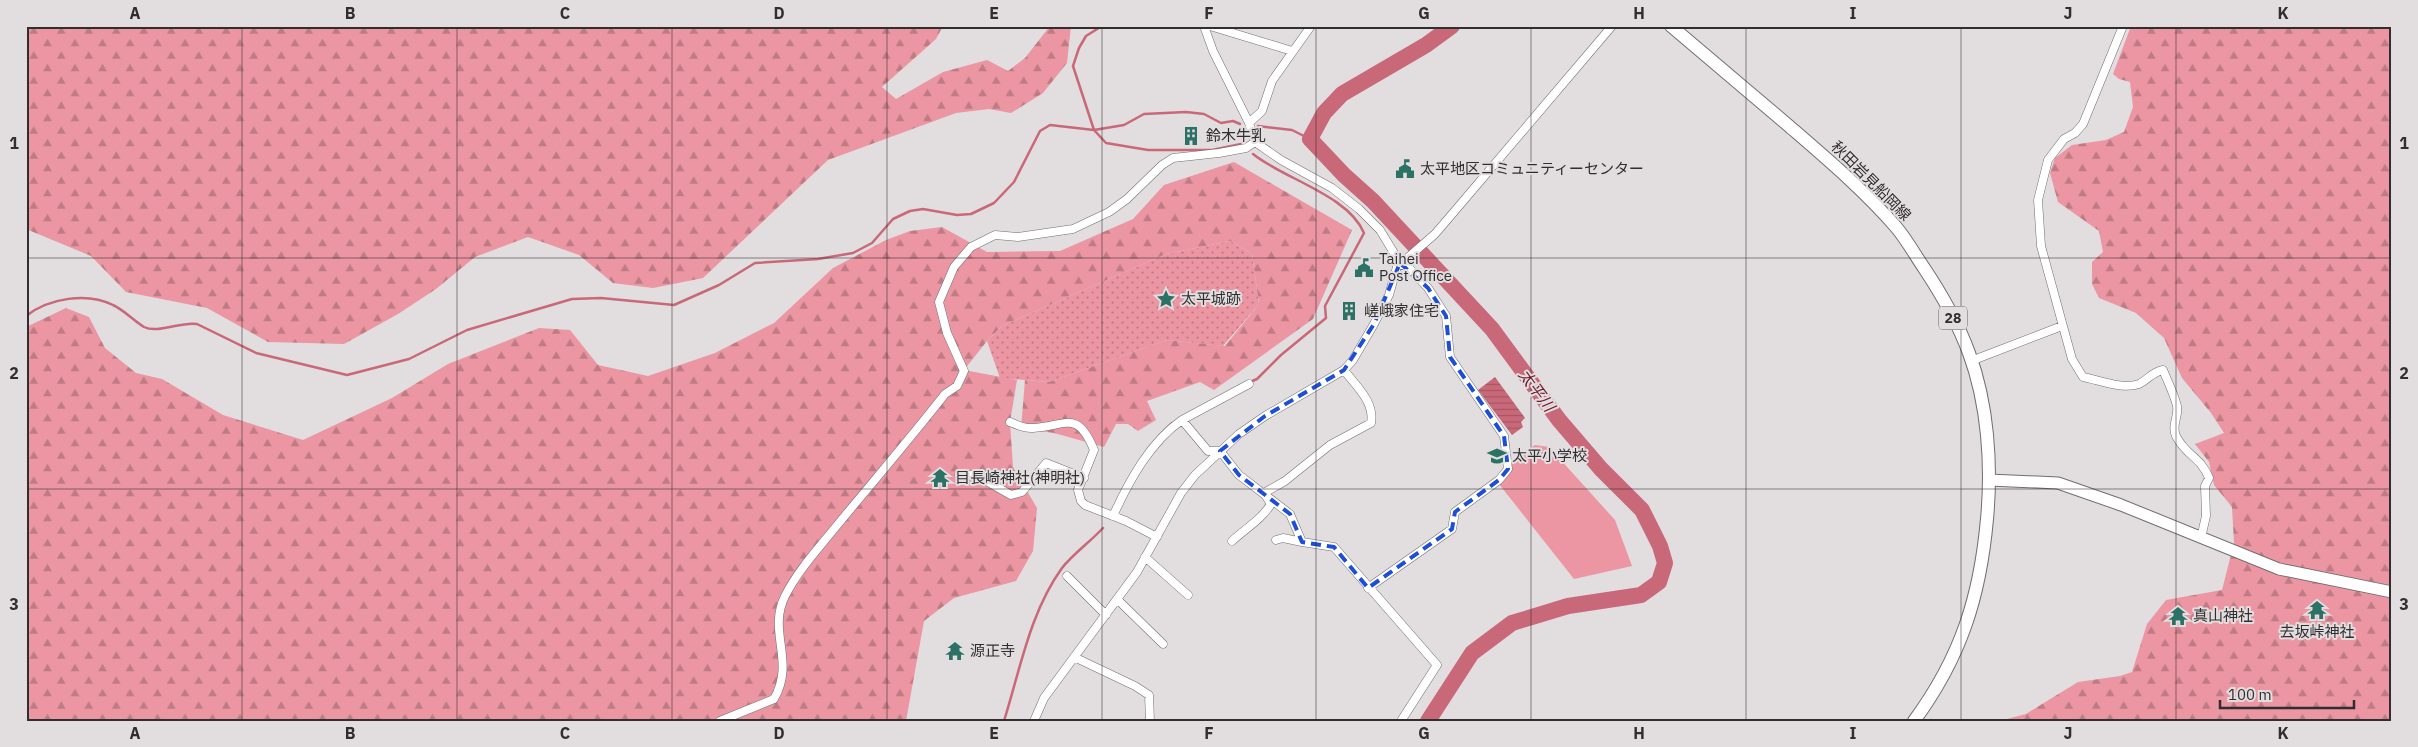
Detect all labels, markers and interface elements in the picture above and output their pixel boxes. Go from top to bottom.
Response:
text: A [130,3,141,23]
text: B [345,3,356,23]
text: C [560,3,570,23]
text: D [773,3,785,23]
text: E [989,3,999,23]
text: F [1204,3,1214,23]
text: G [1418,3,1430,23]
text: H [1633,3,1645,23]
text: I [1850,3,1857,23]
text: J [2064,3,2072,23]
text: K [2277,3,2289,23]
building icon: 鈴木牛乳 [1180,125,1202,147]
place label: 鈴木牛乳 [1206,126,1266,145]
text: 1 [9,133,19,153]
text: 1 [2399,133,2409,153]
street label: 秋田岩見船岡線 [1828,137,1915,224]
public building icon: 太平地区コミュニティーセンター [1394,158,1416,180]
place label: 太平地区コミュニティーセンター [1420,159,1644,178]
place label: Taihei Post Office [1379,249,1452,285]
public building icon: Taihei Post Office [1353,257,1375,279]
place icon: 太平城跡 [1155,288,1177,310]
place label: 太平城跡 [1181,289,1241,308]
building icon: 嵯峨家住宅 [1338,300,1360,322]
place label: 嵯峨家住宅 [1364,301,1439,320]
road number: 28 [1939,306,1967,330]
text: 2 [9,363,19,383]
text: 2 [2399,363,2409,383]
water label: 太平川 [1515,365,1561,417]
school or university icon: 太平小学校 [1486,445,1508,467]
place label: 太平小学校 [1512,446,1587,465]
temple icon: 目長崎神社(神明社) [929,467,951,489]
place label: 目長崎神社(神明社) [955,468,1085,487]
text: 3 [9,594,19,614]
text: 3 [2399,594,2409,614]
temple icon: 去坂峠神社 [2306,599,2328,621]
temple icon: 真山神社 [2167,605,2189,627]
place label: 真山神社 [2193,606,2253,625]
place label: 去坂峠神社 [2279,622,2355,641]
temple icon: 源正寺 [944,640,966,662]
place label: 源正寺 [970,641,1015,660]
scale bar [2220,677,2354,709]
text: 100 m [2228,685,2272,704]
text: A [130,723,141,743]
text: B [345,723,356,743]
text: C [560,723,570,743]
text: D [773,723,785,743]
text: E [989,723,999,743]
text: F [1204,723,1214,743]
text: G [1418,723,1430,743]
text: H [1633,723,1645,743]
text: I [1850,723,1857,743]
text: J [2064,723,2072,743]
text: K [2277,723,2289,743]

